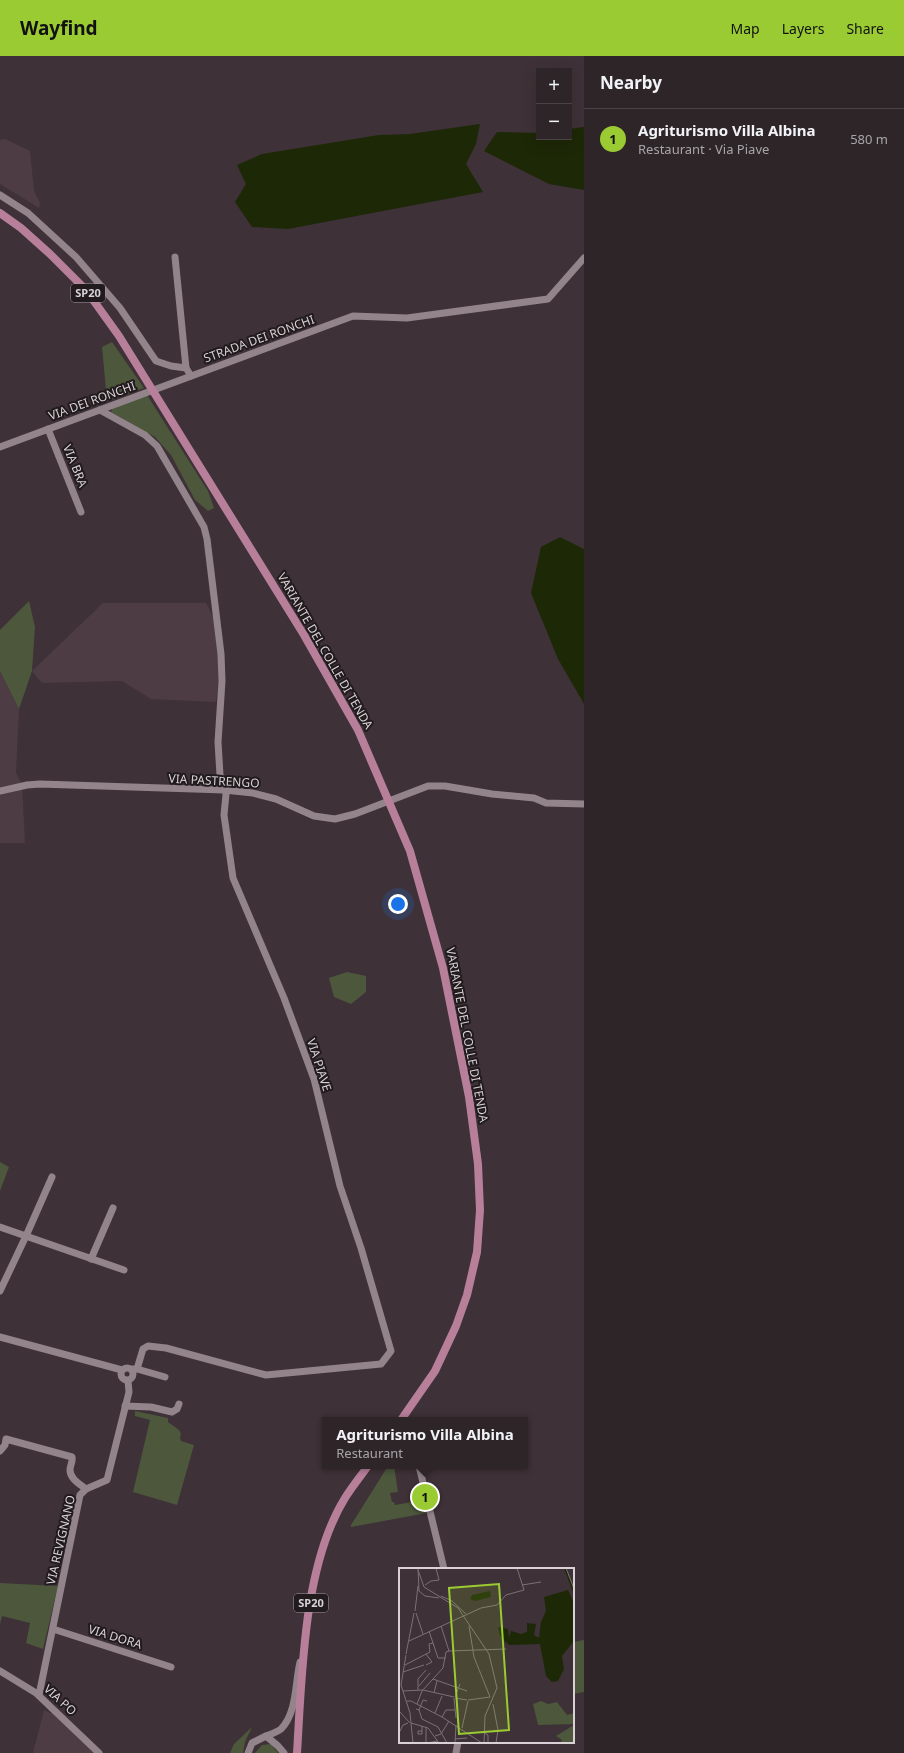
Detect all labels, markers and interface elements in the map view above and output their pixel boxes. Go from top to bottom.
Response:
text: Wayfind [20,15,98,41]
text: Map [731,19,760,38]
text: Layers [782,19,824,38]
text: Share [846,19,884,38]
map controls [536,68,572,140]
button: + [536,68,572,104]
text: Nearby [600,71,662,94]
button: − [536,104,572,140]
text: Agriturismo Villa Albina [638,120,816,140]
text: 1 [609,130,617,148]
text: 580 m [850,130,888,148]
text: Restaurant · Via Piave [638,140,769,158]
road number: SP20 [71,284,105,302]
street label: STRADA DEI RONCHI [201,311,317,366]
street label: VIA DEI RONCHI [46,377,138,424]
street label: VIA BRA [59,442,92,490]
street label: VARIANTE DEL COLLE DI TENDA [274,570,377,732]
street label: VIA PASTRENGO [168,770,260,791]
your location [388,894,408,914]
street label: VARIANTE DEL COLLE DI TENDA [442,946,493,1124]
street label: VIA PIAVE [303,1036,336,1093]
popup [322,1417,528,1469]
text: Agriturismo Villa Albina [336,1424,514,1444]
text: Restaurant [336,1444,403,1462]
pin: 1 [412,1482,438,1512]
street label: VIA REVIGNANO [42,1493,79,1586]
inset map [399,1568,574,1743]
road number: SP20 [294,1594,328,1612]
street label: VIA DORA [86,1620,144,1653]
street label: VIA PO [40,1680,80,1719]

